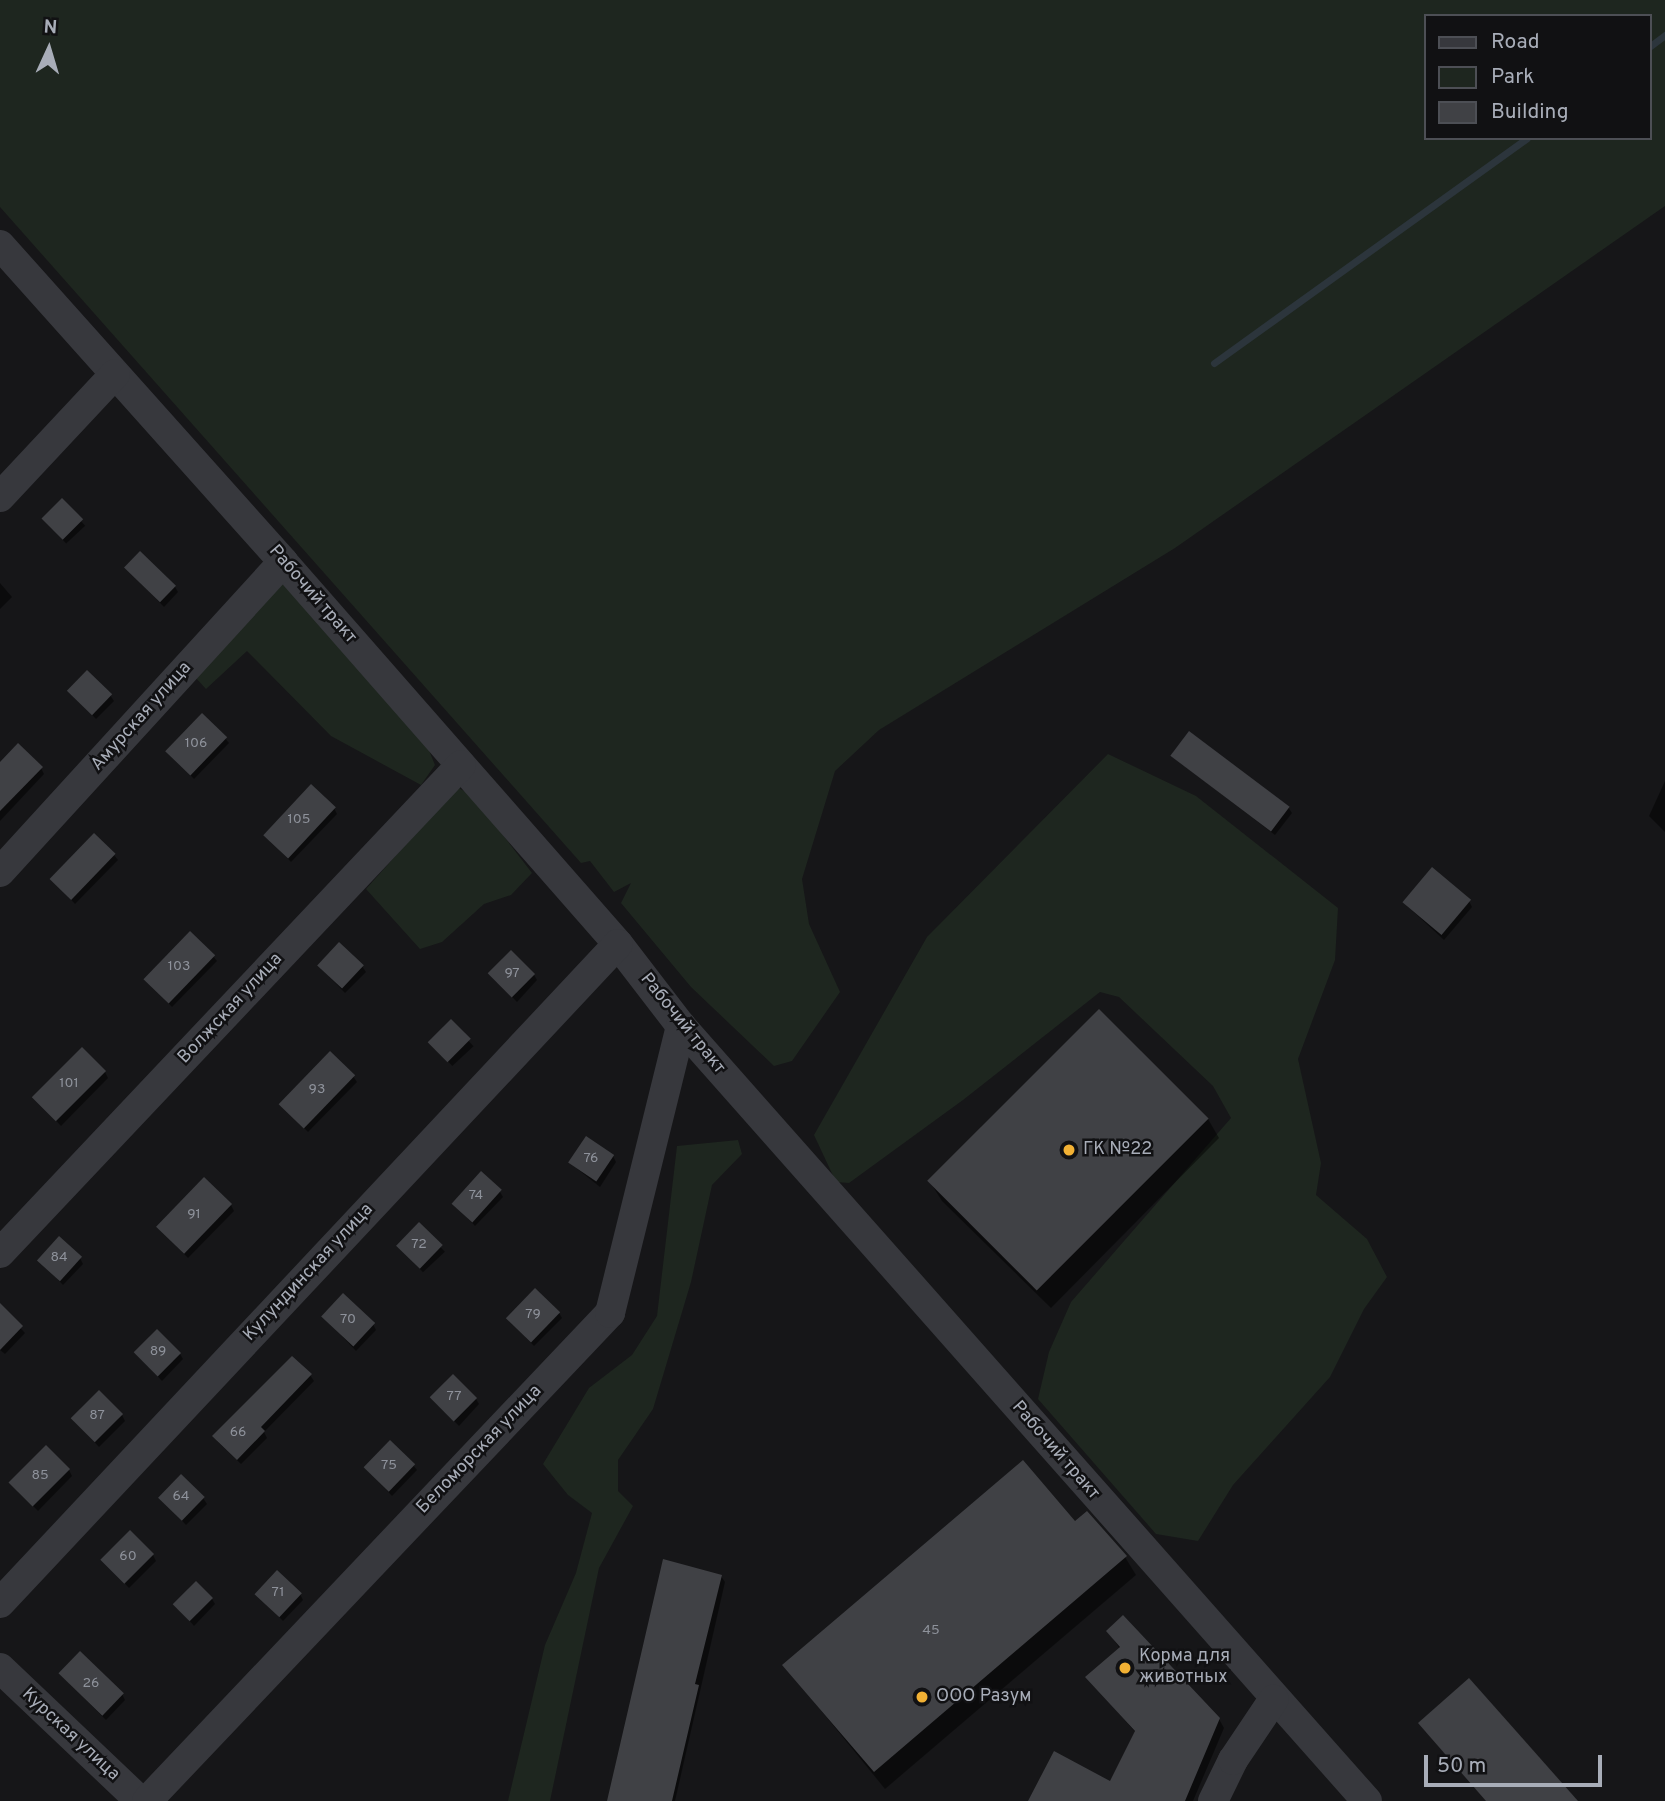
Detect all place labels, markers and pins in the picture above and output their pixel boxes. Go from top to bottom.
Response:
place label: ГК №22 [1083,1139,1152,1161]
marker: ГК №22 [1061,1142,1077,1158]
place label: Корма для животных [1139,1647,1230,1690]
marker: Корма для животных [1117,1660,1133,1676]
place label: ООО Разум [936,1686,1032,1708]
marker: ООО Разум [914,1689,930,1705]

